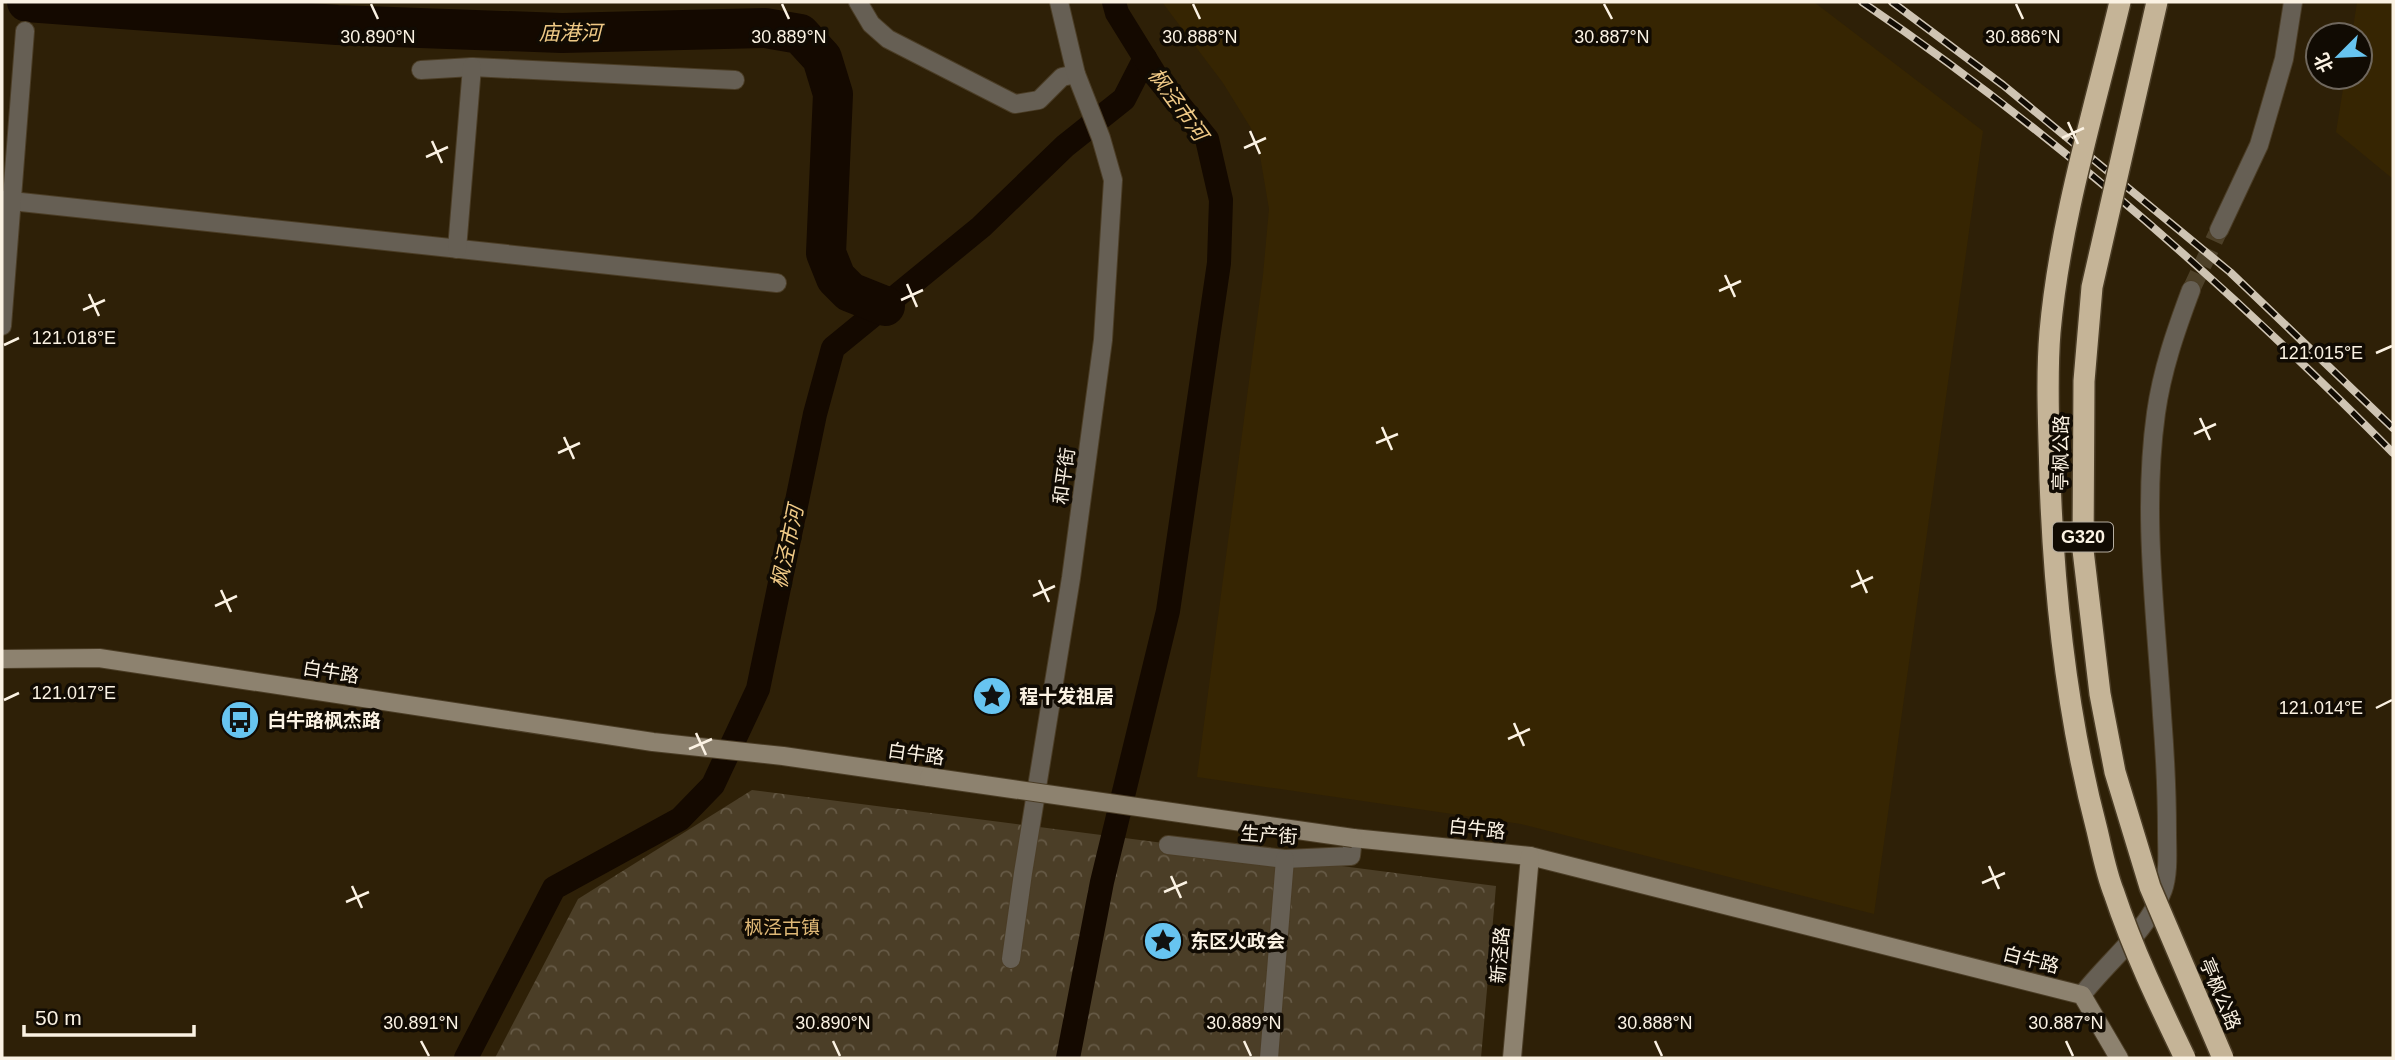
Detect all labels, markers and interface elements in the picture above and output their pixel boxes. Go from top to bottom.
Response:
water label: 庙港河 [539,21,605,44]
north arrow [2304,21,2374,91]
text: 30.890°N [340,27,416,47]
text: 30.889°N [751,27,827,47]
text: 30.888°N [1162,27,1238,47]
text: 30.887°N [1574,27,1650,47]
text: 30.886°N [1985,27,2061,47]
text: 北 [2310,50,2337,76]
water label: 枫泾市河 [1144,63,1214,148]
text: 121.018°E [32,328,116,348]
text: 121.015°E [2279,343,2363,363]
street label: 亭枫公路 [2050,415,2072,491]
street label: 和平街 [1050,446,1078,506]
water label: 枫泾市河 [767,500,808,590]
road number: G320 [2053,522,2113,552]
street label: 白牛路 [301,657,361,687]
place icon: 程十发祖居 [971,675,1013,717]
text: 121.017°E [32,683,116,703]
place label: 程十发祖居 [1019,686,1114,707]
text: 121.014°E [2279,698,2363,718]
bus stop icon: 白牛路枫杰路 [219,699,261,741]
place label: 白牛路枫杰路 [267,710,381,731]
street label: 白牛路 [886,740,946,768]
street label: 白牛路 [1448,816,1506,842]
street label: 生产街 [1240,823,1298,847]
park label: 枫泾古镇 [744,917,820,938]
place icon: 东区火政会 [1142,920,1184,962]
street label: 新泾路 [1487,926,1513,984]
place label: 东区火政会 [1190,931,1285,952]
street label: 白牛路 [2001,943,2061,977]
street label: 亭枫公路 [2195,955,2245,1033]
scale bar [24,993,194,1038]
text: 50 m [35,1006,82,1029]
text: 30.891°N [383,1013,459,1033]
text: 30.890°N [795,1013,871,1033]
text: 30.889°N [1206,1013,1282,1033]
text: 30.888°N [1617,1013,1693,1033]
text: 30.887°N [2028,1013,2104,1033]

